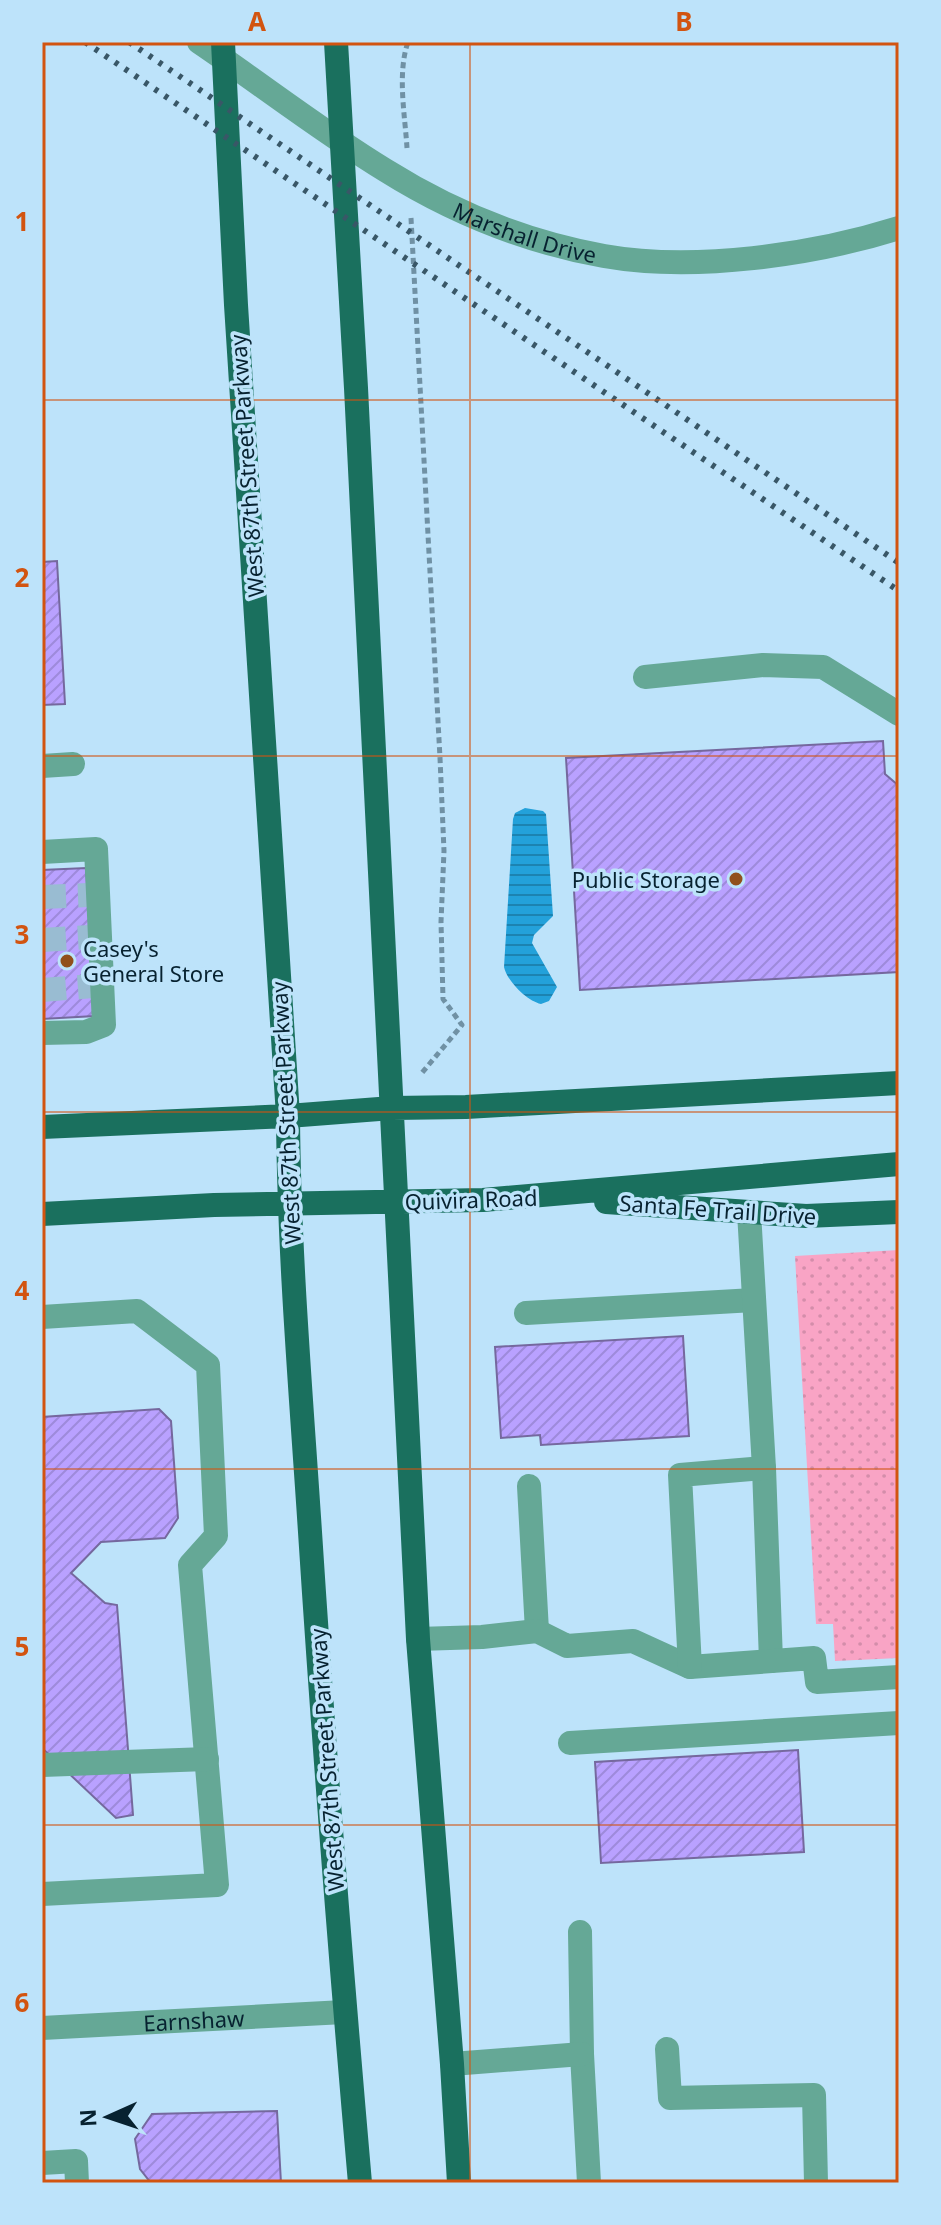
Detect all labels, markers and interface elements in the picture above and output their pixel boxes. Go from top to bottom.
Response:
text: A [248,3,266,39]
text: B [675,3,693,39]
street label: Marshall Drive [448,194,599,269]
text: 1 [15,203,29,239]
street label: West 87th Street Parkway [222,333,270,598]
text: 2 [15,559,30,595]
place label: Public Storage [572,864,720,894]
marker: Public Storage [727,870,745,888]
text: 3 [15,916,29,952]
place label: Casey's General Store [83,933,224,988]
marker: Casey's General Store [58,952,76,970]
street label: West 87th Street Parkway [263,980,307,1245]
street label: Quivira Road [404,1182,538,1216]
street label: Santa Fe Trail Drive [619,1187,817,1231]
text: 4 [15,1272,30,1308]
street label: West 87th Street Parkway [302,1627,350,1892]
text: 5 [15,1628,29,1664]
text: 6 [15,1984,30,2020]
street label: Earnshaw [143,2002,246,2038]
north arrow [68,2077,148,2157]
text: N [72,2108,102,2128]

